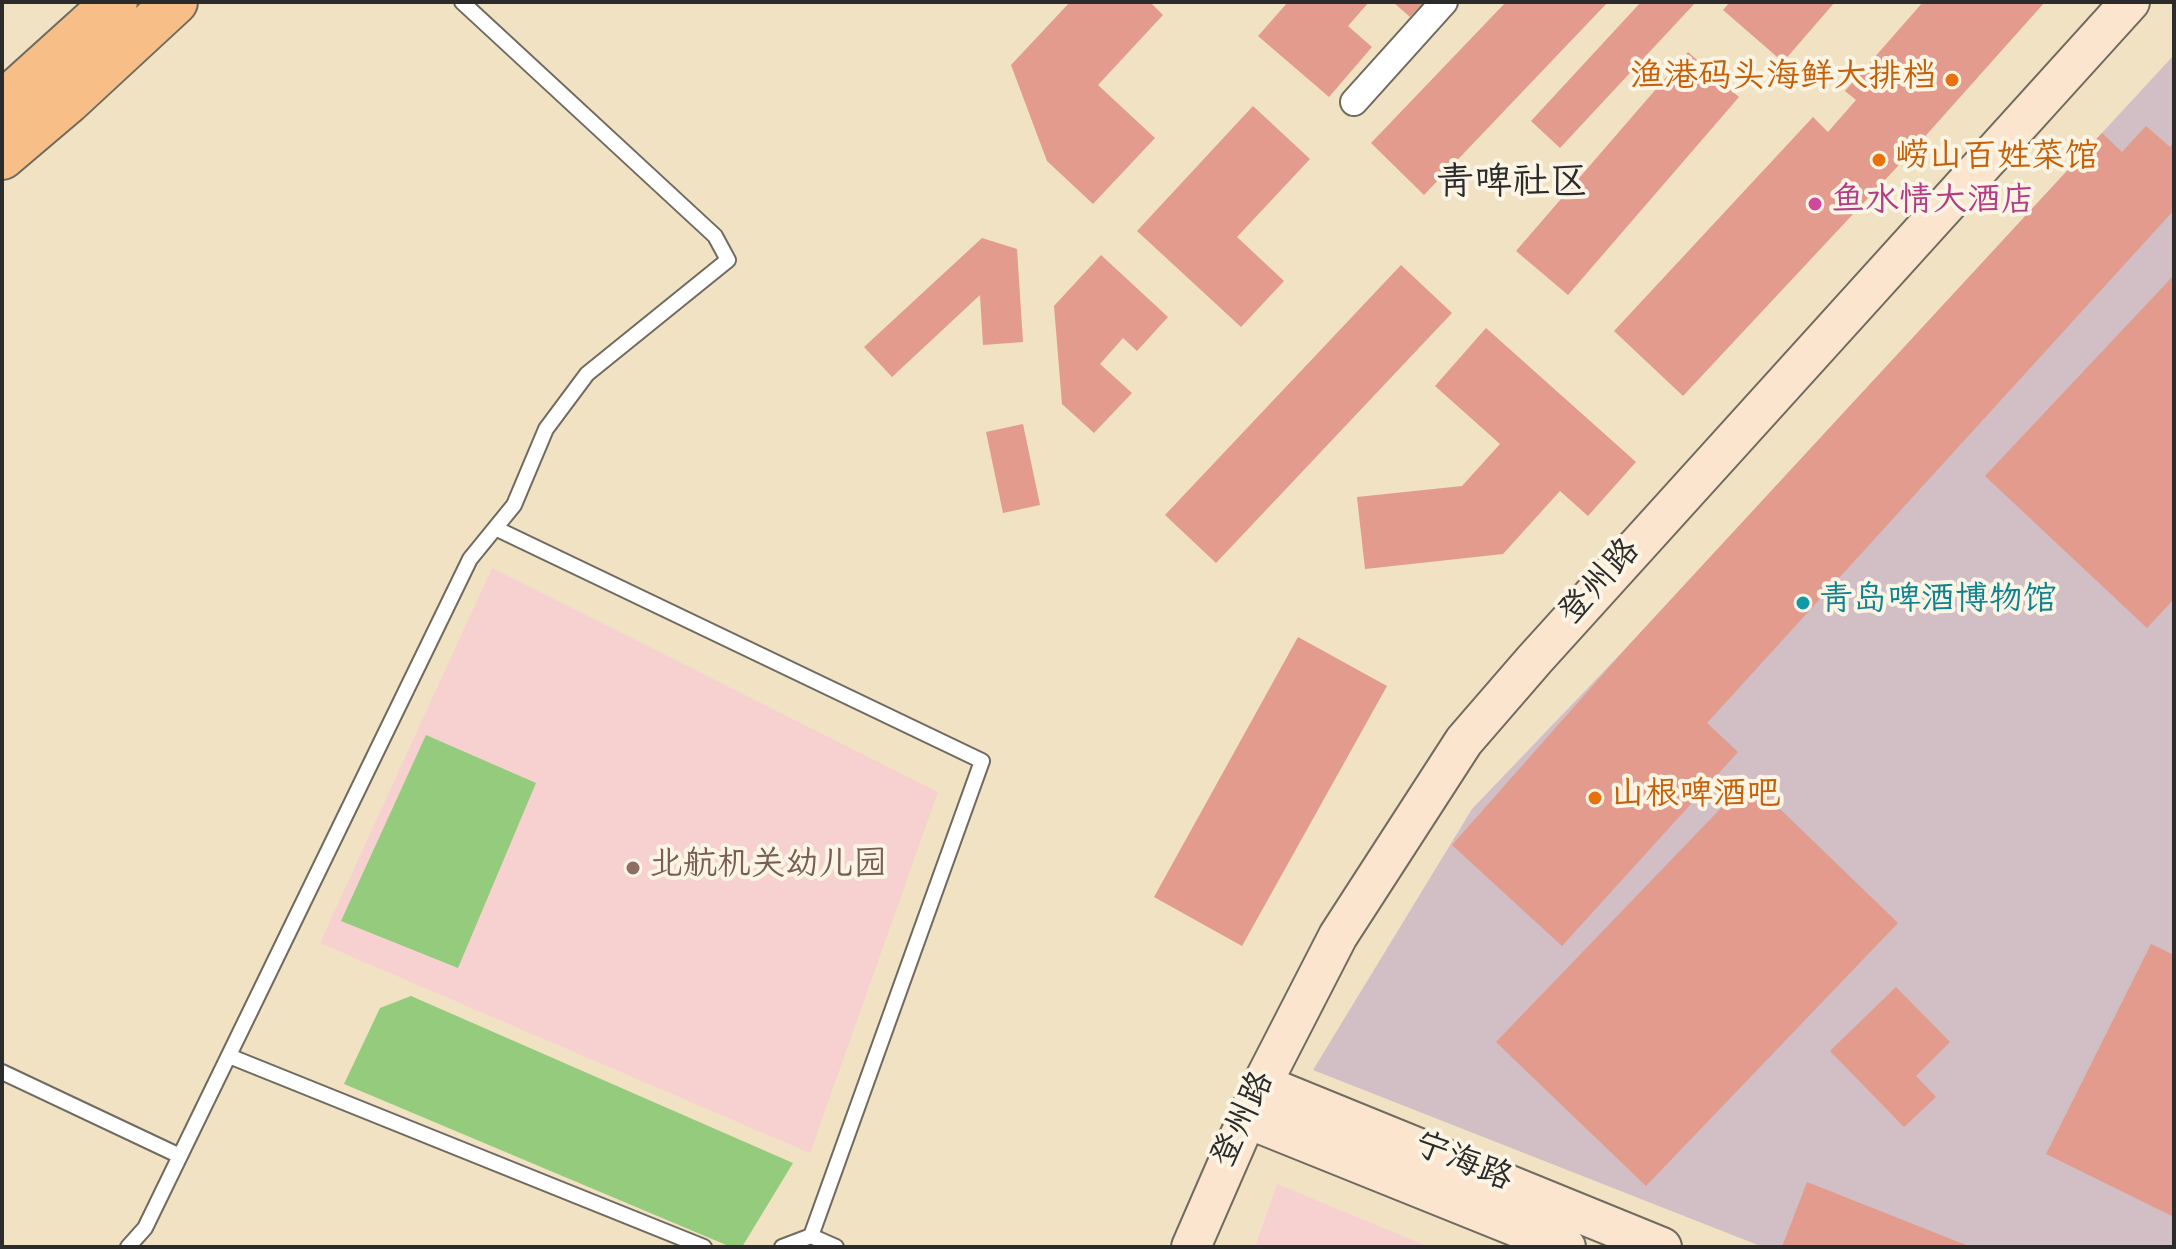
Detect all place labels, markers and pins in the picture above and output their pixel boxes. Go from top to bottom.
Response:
place label: 渔港码头海鲜大排档 [1630,60,1936,100]
marker: 渔港码头海鲜大排档 [1943,71,1961,89]
place label: 崂山百姓菜馆 [1895,140,2099,180]
marker: 崂山百姓菜馆 [1870,151,1888,169]
place label: 鱼水情大酒店 [1831,184,2035,224]
marker: 鱼水情大酒店 [1806,195,1824,213]
place label: 青岛啤酒博物馆 [1819,583,2057,623]
marker: 青岛啤酒博物馆 [1794,594,1812,612]
place label: 山根啤酒吧 [1611,778,1781,818]
marker: 山根啤酒吧 [1586,789,1604,807]
place label: 北航机关幼儿园 [649,848,887,888]
marker: 北航机关幼儿园 [624,859,642,877]

